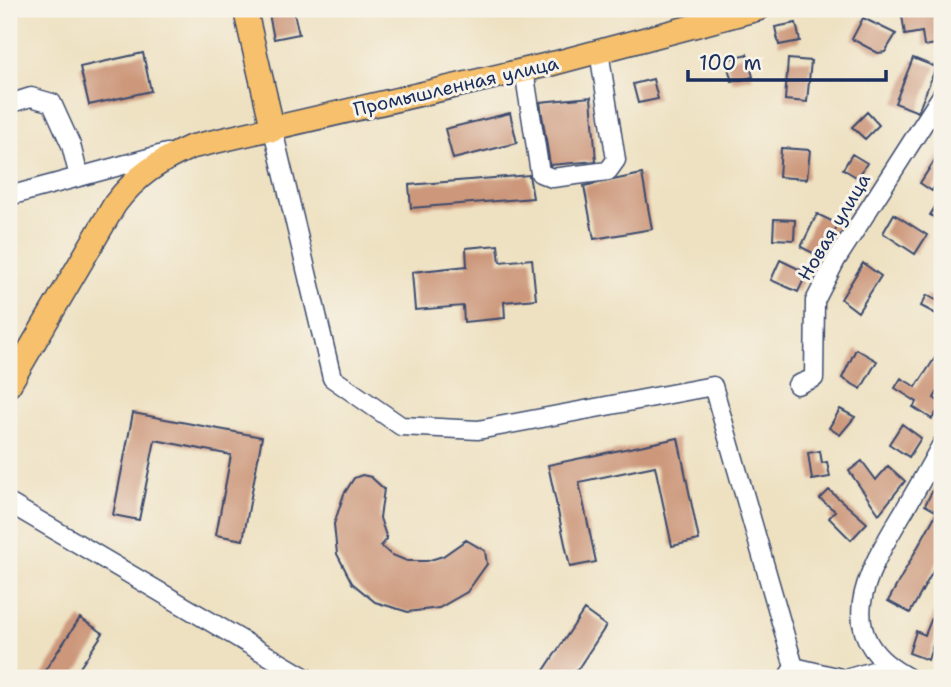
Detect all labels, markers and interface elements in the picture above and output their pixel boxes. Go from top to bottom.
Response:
scale bar [688,38,886,82]
text: 100 m [699,49,762,77]
street label: Промышленная улица [351,50,561,122]
street label: Новая улица [792,168,876,285]

